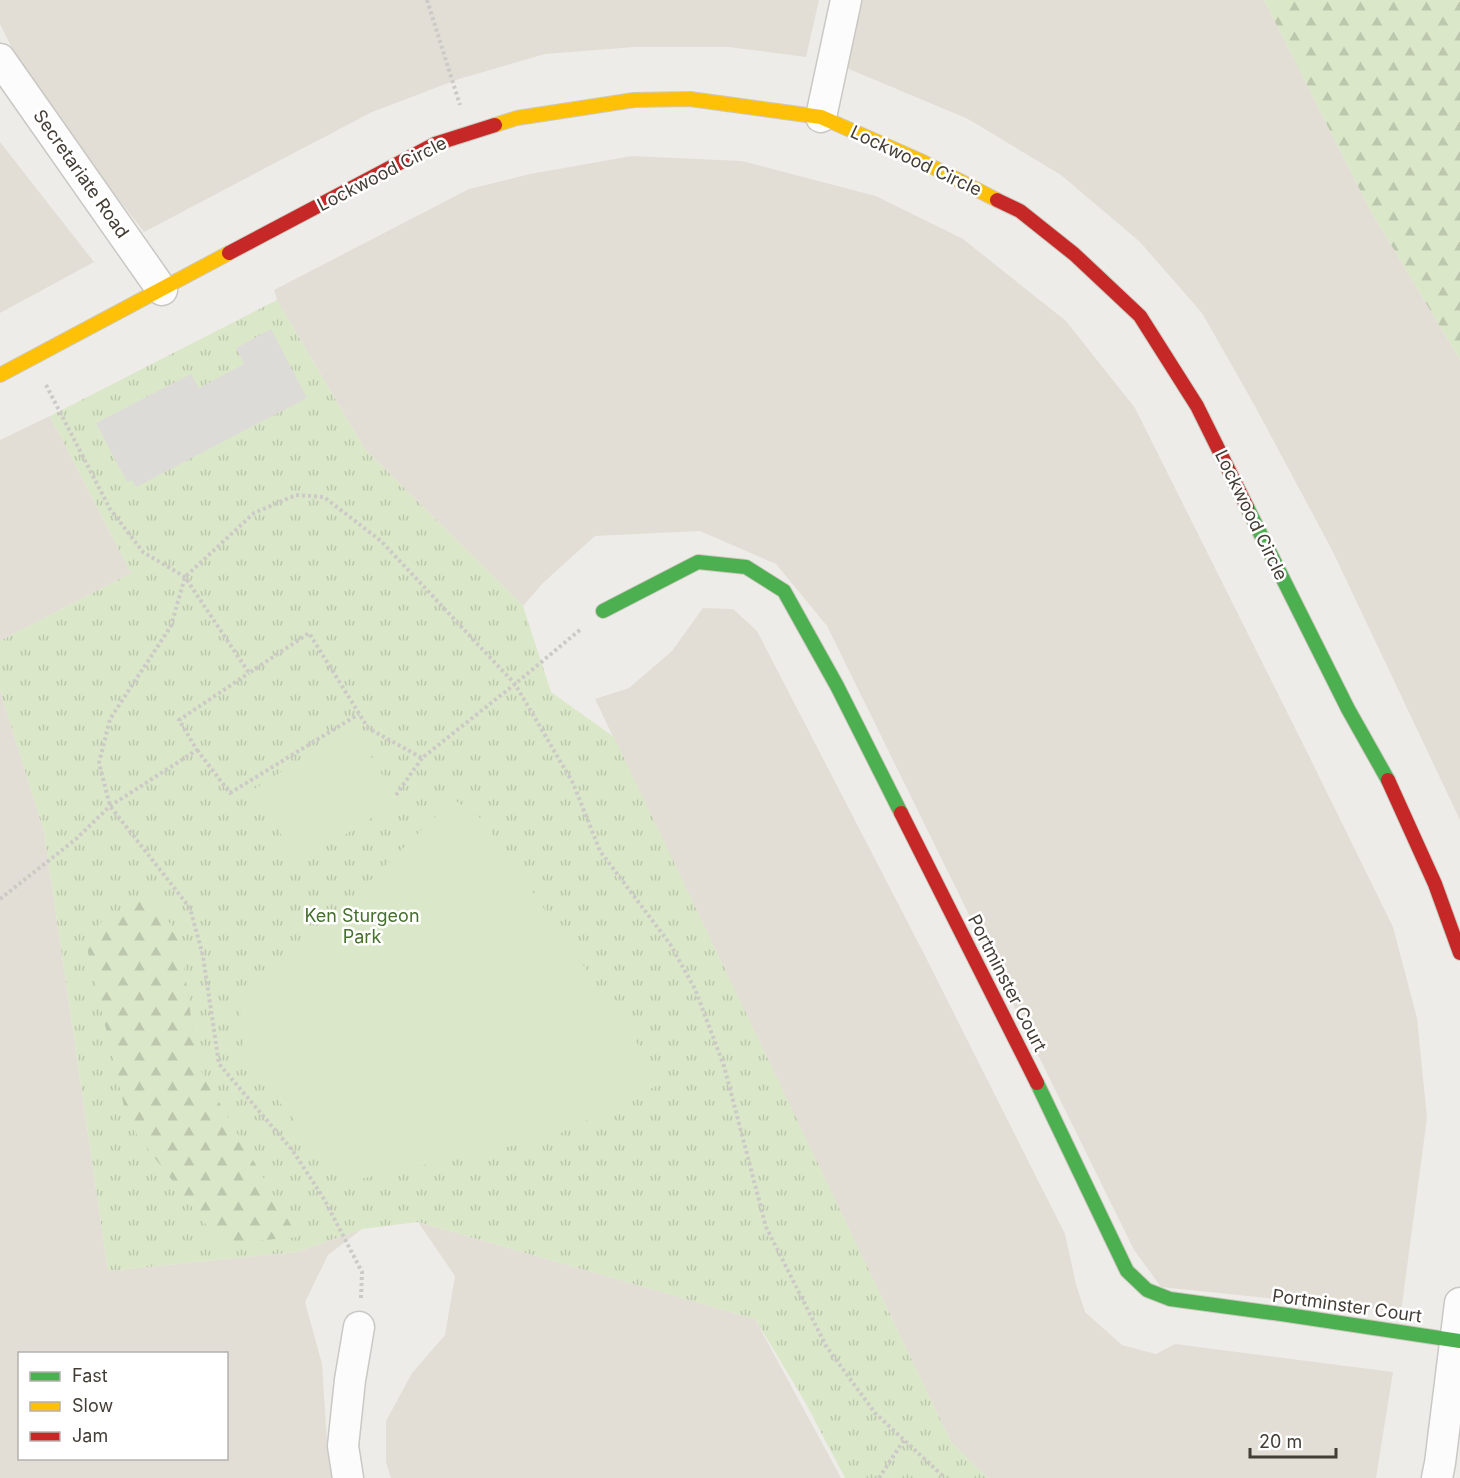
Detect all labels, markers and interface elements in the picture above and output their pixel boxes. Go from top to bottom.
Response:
street label: Secretariate Road [29,106,133,242]
street label: Lockwood Circle [847,121,985,200]
street label: Lockwood Circle [314,132,450,215]
street label: Lockwood Circle [1211,446,1292,583]
park label: Ken Sturgeon Park [304,905,420,947]
street label: Portminster Court [964,911,1051,1055]
street label: Portminster Court [1271,1285,1423,1326]
legend [18,1352,228,1460]
text: Fast [72,1365,108,1386]
text: Slow [72,1395,113,1416]
scale bar [1250,1421,1336,1459]
text: Jam [72,1425,108,1446]
text: 20 m [1259,1431,1302,1452]

